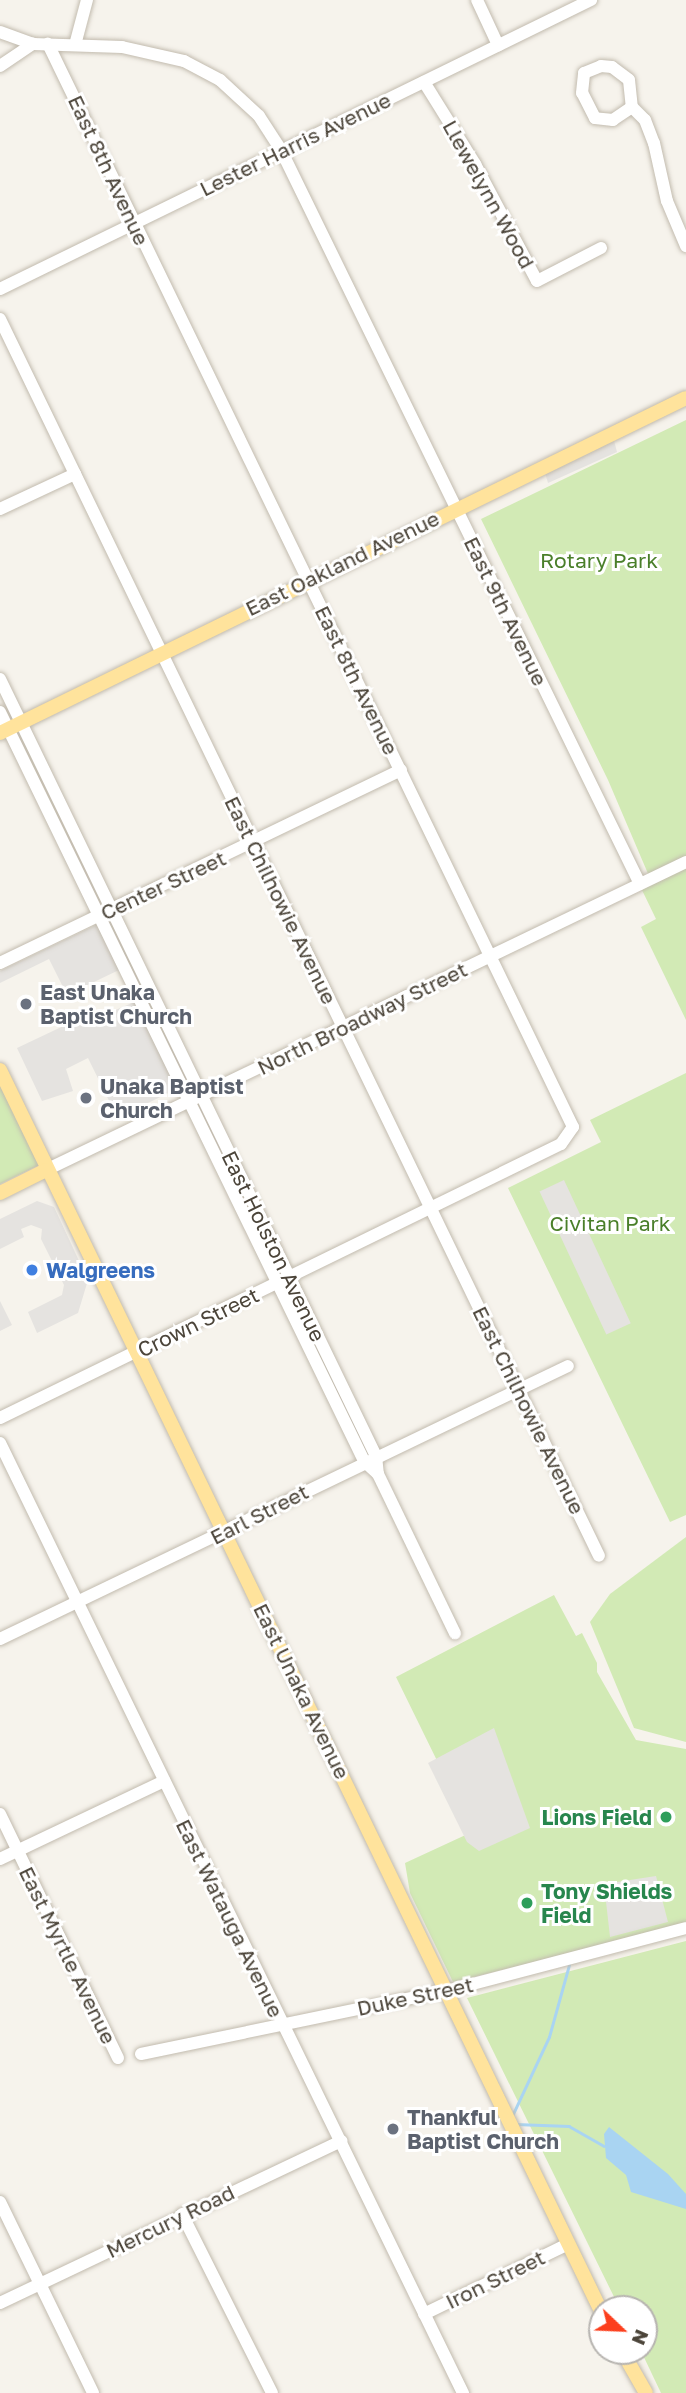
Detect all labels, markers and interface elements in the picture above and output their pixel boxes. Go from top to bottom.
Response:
street label: Lester Harris Avenue [195,87,395,201]
street label: East 8th Avenue [63,91,155,249]
street label: Llewelynn Wood [438,115,540,273]
street label: East Oakland Avenue [241,505,443,621]
street label: East 9th Avenue [459,532,553,690]
park label: Rotary Park [540,547,658,573]
street label: East 8th Avenue [310,601,404,759]
street label: East Chilhowie Avenue [220,792,342,1008]
street label: Center Street [96,845,230,925]
street label: North Broadway Street [253,956,471,1080]
place label: East Unaka Baptist Church [40,979,192,1029]
marker: East Unaka Baptist Church [18,996,34,1012]
place label: Unaka Baptist Church [100,1073,244,1123]
marker: Unaka Baptist Church [78,1090,94,1106]
street label: East Holston Avenue [217,1147,331,1345]
park label: Civitan Park [549,1210,671,1236]
place label: Walgreens [46,1257,155,1283]
marker: Walgreens [24,1262,40,1278]
street label: Crown Street [133,1282,263,1362]
street label: East Chilhowie Avenue [468,1302,590,1518]
street label: Earl Street [206,1479,312,1549]
street label: East Unaka Avenue [249,1599,355,1783]
place label: Lions Field [541,1804,652,1830]
marker: Lions Field [658,1809,674,1825]
street label: East Watauga Avenue [171,1815,289,2021]
street label: East Myrtle Avenue [14,1862,122,2048]
place label: Tony Shields Field [541,1878,672,1928]
marker: Tony Shields Field [519,1895,535,1911]
street label: Duke Street [354,1971,476,2021]
place label: Thankful Baptist Church [407,2104,559,2154]
marker: Thankful Baptist Church [385,2121,401,2137]
street label: Mercury Road [102,2179,238,2263]
street label: Iron Street [441,2244,549,2314]
north arrow [588,2295,658,2365]
text: N [628,2326,654,2349]

